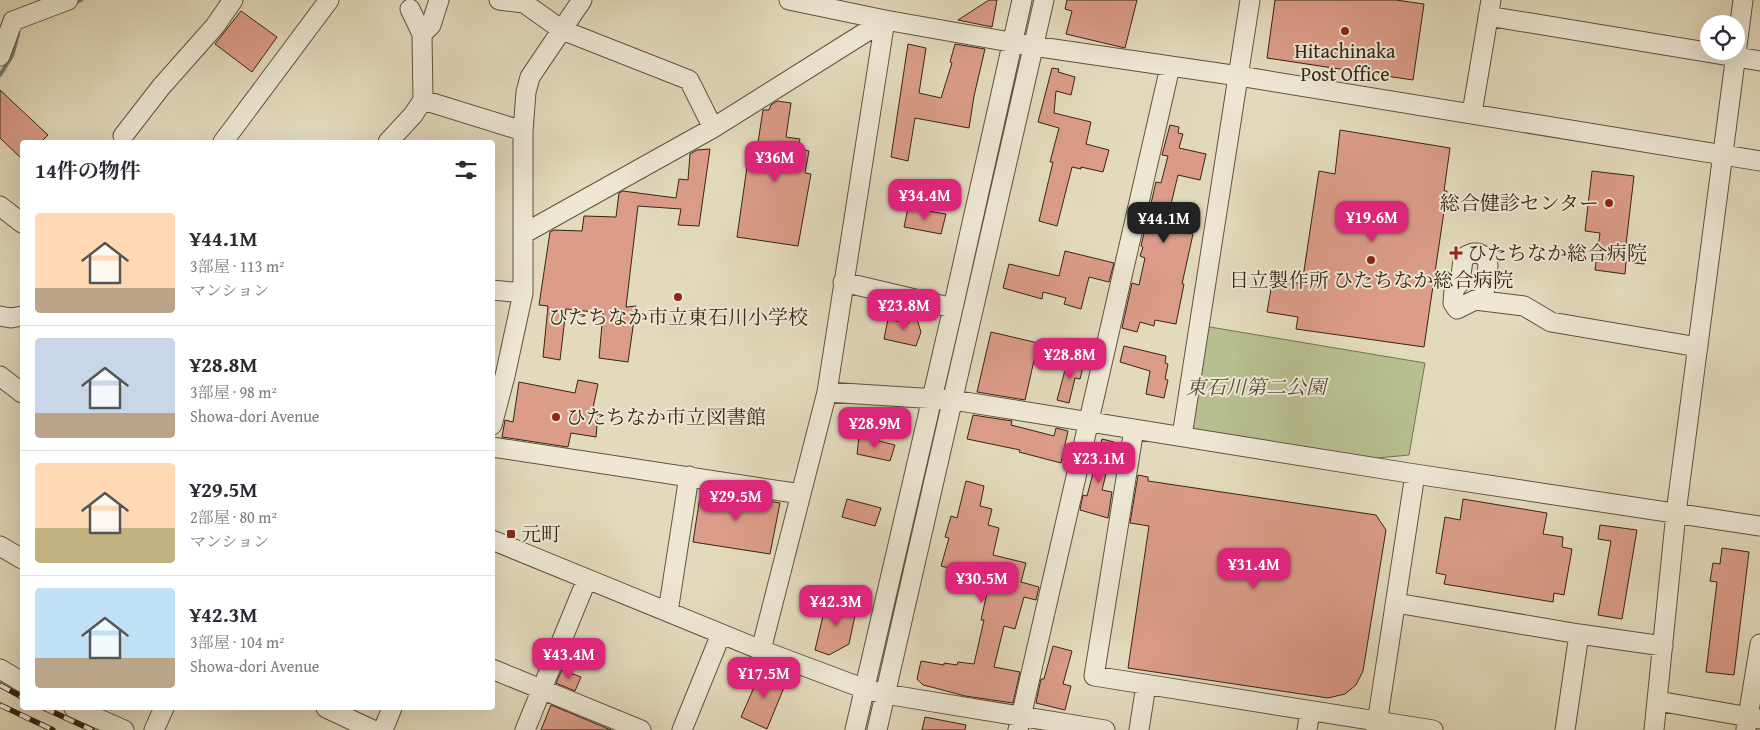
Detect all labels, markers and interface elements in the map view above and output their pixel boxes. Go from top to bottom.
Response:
map controls [1700,15,1745,60]
button: locate [1700,15,1745,60]
marker: Hitachinaka Post Office [1339,25,1351,37]
place label: Hitachinaka Post Office [1294,36,1396,88]
pin: ¥36M [745,140,805,183]
text: ¥36M [756,145,794,169]
text: 14件の物件 [35,155,141,186]
icon: filters [452,156,480,184]
pin: ¥34.4M [884,178,966,221]
text: ¥34.4M [899,183,951,207]
place label: 総合健診センター [1440,188,1599,217]
marker: 総合健診センター [1603,197,1615,209]
pin: ¥19.6M [1331,200,1413,243]
pin: ¥44.1M [1123,202,1205,244]
text: ¥19.6M [1346,205,1398,229]
text: ¥44.1M [1138,206,1190,230]
text: ¥44.1M [190,223,258,254]
icon: home [75,233,135,293]
place label: ひたちなか総合病院 [1467,238,1647,267]
marker: ひたちなか総合病院 [1449,246,1463,260]
text: 3部屋 · 113 m² [190,254,285,278]
marker: 日立製作所 ひたちなか総合病院 [1365,254,1377,266]
place label: 日立製作所 ひたちなか総合病院 [1229,265,1513,294]
text: マンション [190,278,269,302]
pin: ¥23.8M [863,288,945,331]
marker: ひたちなか市立東石川小学校 [672,291,684,303]
text: ¥23.8M [878,293,930,317]
place label: ひたちなか市立東石川小学校 [548,302,808,331]
pin: ¥28.8M [1029,338,1111,380]
text: ¥28.8M [1044,342,1096,366]
text: ¥28.8M [190,349,258,380]
icon: home [75,358,135,418]
park label: 東石川第二公園 [1186,372,1329,401]
text: 3部屋 · 98 m² [190,380,277,404]
place label: ひたちなか市立図書館 [566,402,766,431]
text: Showa-dori Avenue [190,404,319,428]
pin: ¥28.9M [834,406,916,449]
marker: ひたちなか市立図書館 [550,411,562,423]
text: ¥28.9M [849,411,901,435]
pin: ¥23.1M [1058,442,1140,484]
text: ¥23.1M [1073,446,1125,470]
text: ¥29.5M [190,474,258,505]
pin: ¥29.5M [695,480,777,522]
icon: home [75,483,135,543]
text: ¥29.5M [710,484,762,508]
text: 2部屋 · 80 m² [190,505,277,529]
place label: 元町 [521,519,561,548]
marker: 元町 [505,528,517,540]
text: マンション [190,529,269,553]
pin: ¥31.4M [1213,548,1295,590]
text: ¥31.4M [1228,552,1280,576]
pin: ¥30.5M [941,562,1023,604]
text: ¥30.5M [956,566,1008,590]
pin: ¥42.3M [795,584,877,627]
text: ¥42.3M [810,589,862,613]
text: ¥42.3M [190,599,258,630]
icon: home [75,608,135,668]
text: 3部屋 · 104 m² [190,630,285,654]
pin: ¥43.4M [528,638,610,680]
text: ¥43.4M [543,642,595,666]
text: Showa-dori Avenue [190,654,319,678]
pin: ¥17.5M [723,656,805,699]
text: ¥17.5M [738,661,790,685]

